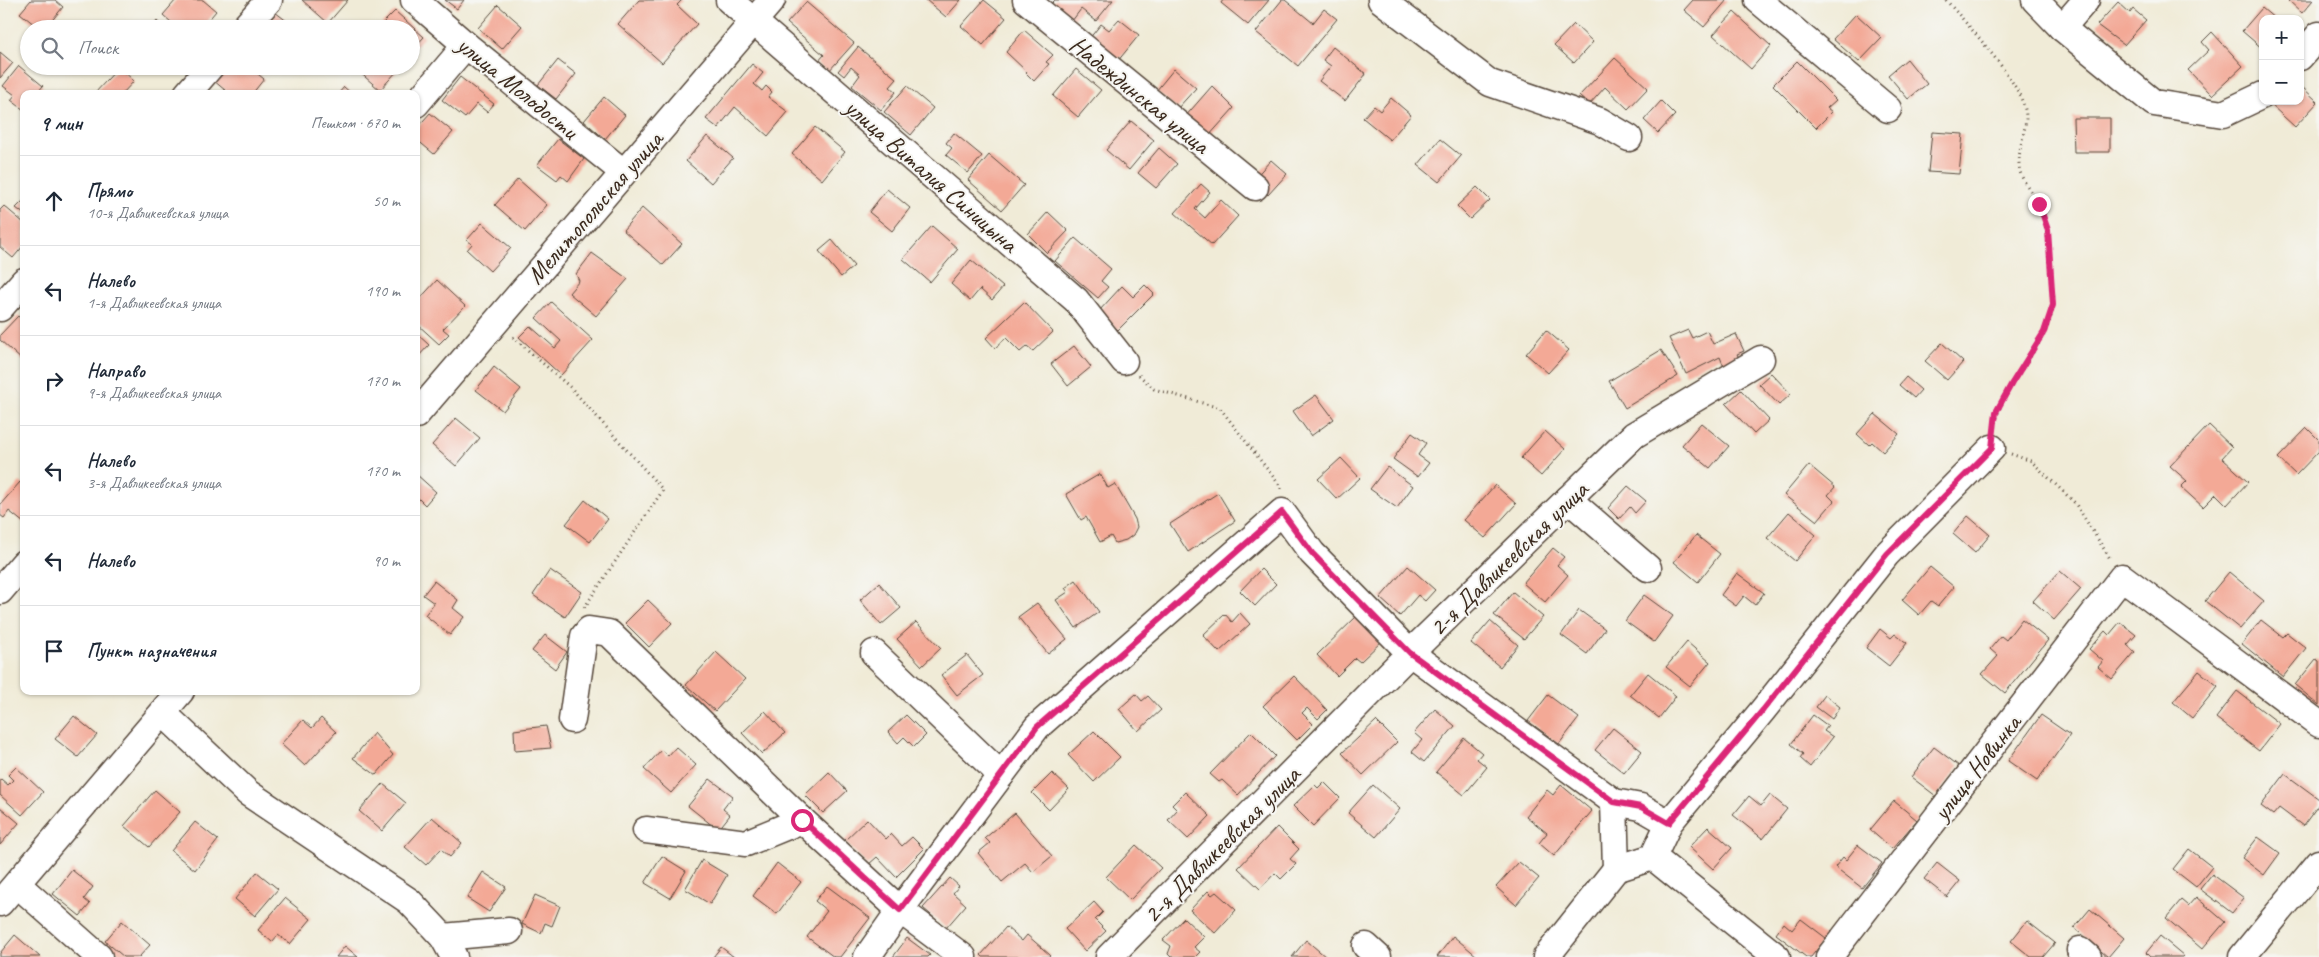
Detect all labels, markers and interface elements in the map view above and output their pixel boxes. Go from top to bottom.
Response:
map controls [2259,15,2304,105]
button: + [2259,15,2304,60]
search box [20,20,420,75]
street label: улица Молодости [449,28,586,148]
street label: Надеждинская улица [1063,29,1217,162]
icon: search [38,34,66,62]
text: Поиск [78,36,118,60]
button: − [2259,60,2304,105]
street label: улица Виталия Синицына [837,90,1026,261]
text: 9 мин [40,110,82,136]
text: Пешком · 670 m [311,113,400,133]
street label: Мелитопольская улица [519,122,672,291]
text: Прямо [87,179,132,203]
icon: ahead [40,187,68,215]
text: 50 m [373,191,400,211]
route end [2028,193,2051,216]
text: 10-я Давликеевская улица [87,203,228,223]
text: Налево [87,269,135,293]
icon: left [40,277,68,305]
text: 190 m [366,281,400,301]
text: 1-я Давликеевская улица [87,293,221,313]
text: Направо [87,359,145,383]
icon: right [40,367,68,395]
text: 170 m [366,371,400,391]
text: 9-я Давликеевская улица [87,383,221,403]
text: Налево [87,449,135,473]
icon: left [40,457,68,485]
text: 170 m [366,461,400,481]
text: 3-я Давликеевская улица [87,473,221,493]
street label: 2-я Давликеевская улица [1422,473,1597,643]
icon: left [40,547,68,575]
text: Налево [87,549,135,573]
text: 90 m [373,551,400,571]
icon: arrive [40,637,68,665]
text: Пункт назначения [87,639,216,663]
street label: улица Новинка [1924,706,2030,828]
street label: 2-я Давликеевская улица [1136,758,1309,930]
route start [791,809,814,832]

